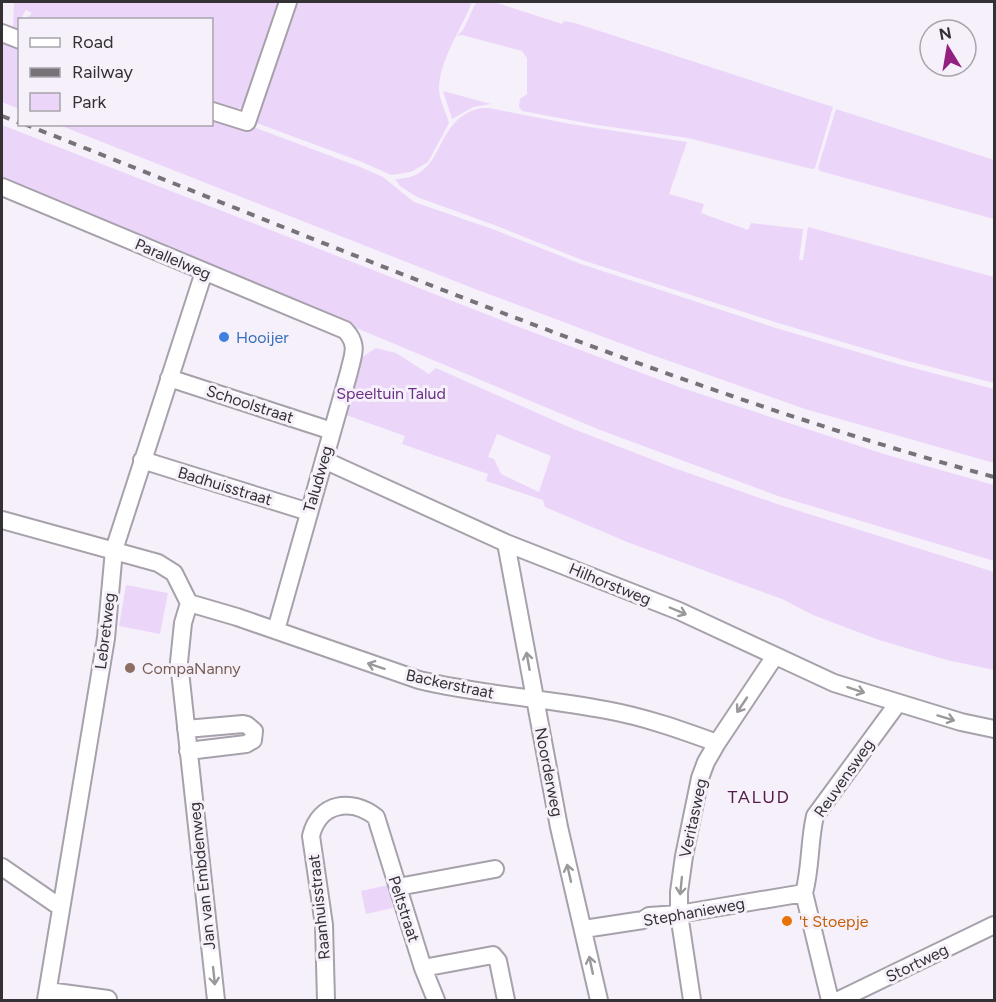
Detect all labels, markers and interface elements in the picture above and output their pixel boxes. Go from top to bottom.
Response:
legend [18,18,213,126]
north arrow [918,18,978,78]
text: N [937,23,953,44]
text: Road [72,31,113,53]
text: Railway [72,61,134,83]
text: Park [72,91,107,113]
street label: Parallelweg [132,235,214,283]
place label: Hooijer [236,328,289,347]
marker: Hooijer [217,330,231,344]
street label: Schoolstraat [204,381,296,427]
park label: Speeltuin Talud [336,384,446,403]
street label: Taludweg [299,444,337,514]
street label: Badhuisstraat [176,463,274,509]
street label: Hilhorstweg [566,559,654,609]
street label: Lebretweg [91,592,119,670]
one-way arrow [668,605,686,617]
one-way arrow [522,651,533,671]
place label: CompaNanny [142,659,241,678]
one-way arrow [366,660,385,671]
marker: CompaNanny [123,661,137,675]
street label: Backerstraat [404,665,496,703]
one-way arrow [846,685,865,696]
one-way arrow [736,696,748,712]
one-way arrow [936,713,955,724]
street label: Noorderweg [531,726,567,818]
street label: Reuvensweg [810,735,878,821]
street label: Veritasweg [675,777,711,859]
district label: TALUD [728,786,790,808]
street label: Jan van Embdenweg [185,801,219,951]
street label: Raanhuisstraat [304,854,334,960]
one-way arrow [563,863,575,882]
street label: Peltstraat [384,873,424,945]
one-way arrow [675,876,686,895]
street label: Stephanieweg [642,894,746,930]
place label: 't Stoepje [799,912,869,931]
marker: 't Stoepje [780,914,794,928]
street label: Stortweg [883,940,951,986]
one-way arrow [585,956,597,975]
one-way arrow [209,965,220,985]

